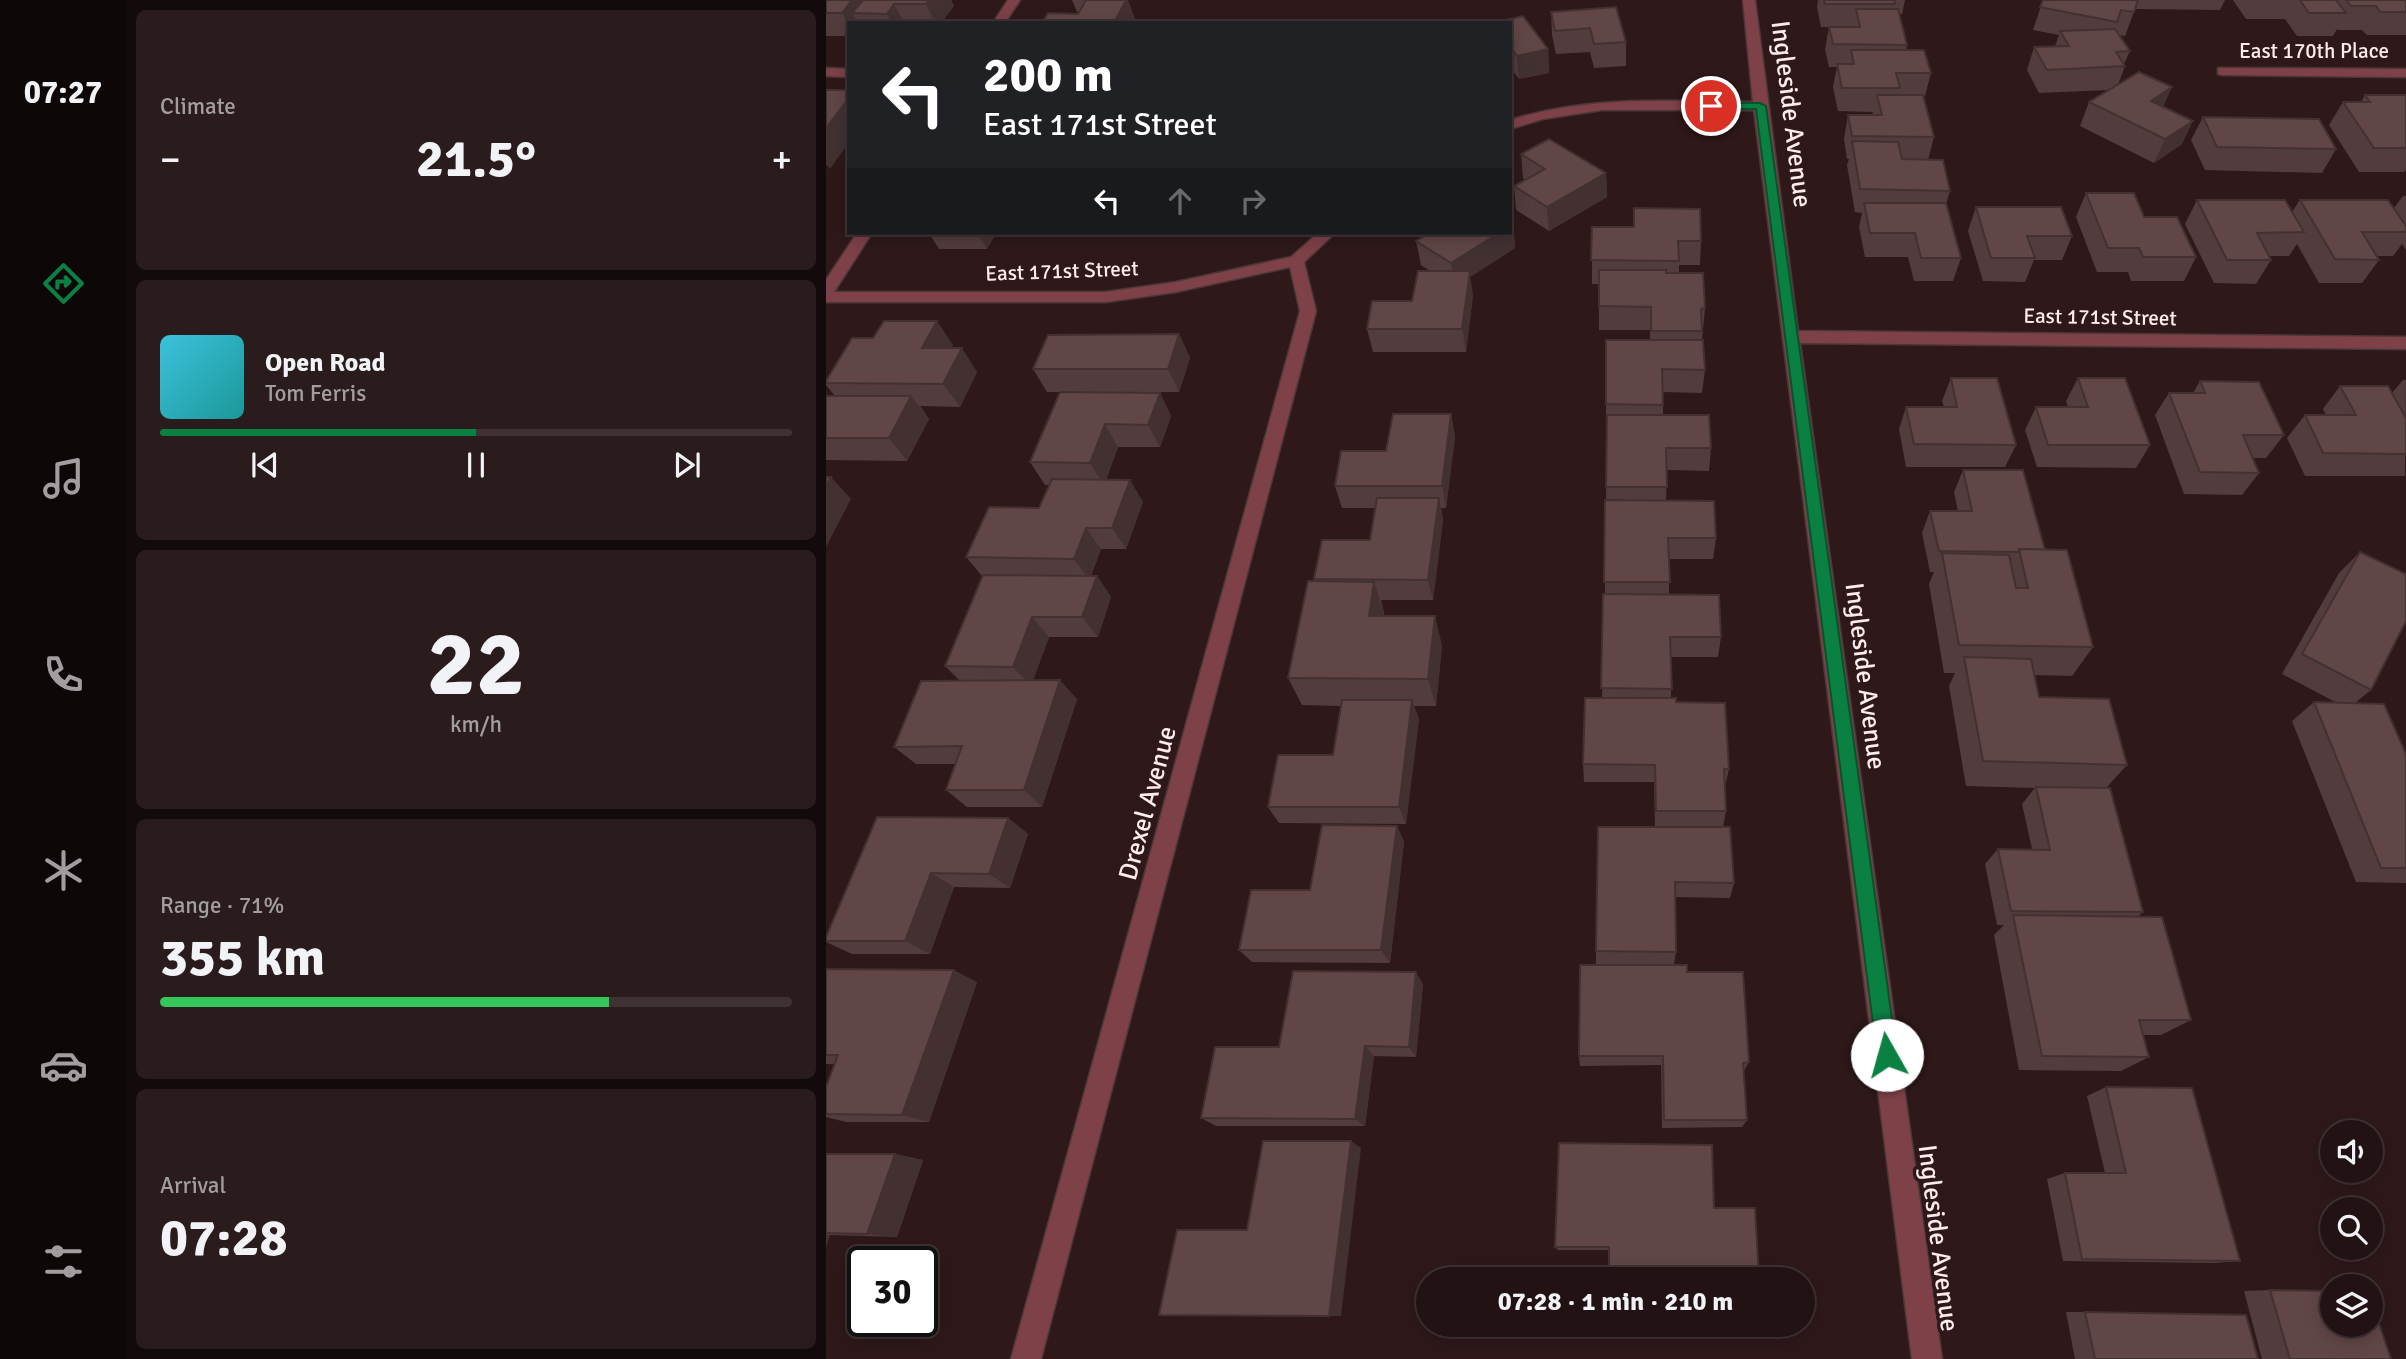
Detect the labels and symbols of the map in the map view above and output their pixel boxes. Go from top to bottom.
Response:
street label: Ingleside Avenue [1764,19,1818,209]
street label: East 170th Place [2239,38,2389,64]
pin [1681,76,1741,136]
street label: East 171st Street [985,255,1139,287]
street label: East 171st Street [2023,303,2177,331]
street label: Ingleside Avenue [1838,581,1892,771]
street label: Drexel Avenue [1112,723,1184,884]
position arrow [1850,1018,1924,1092]
street label: Ingleside Avenue [1911,1143,1965,1333]
speed limit sign: 30 [847,1246,938,1337]

